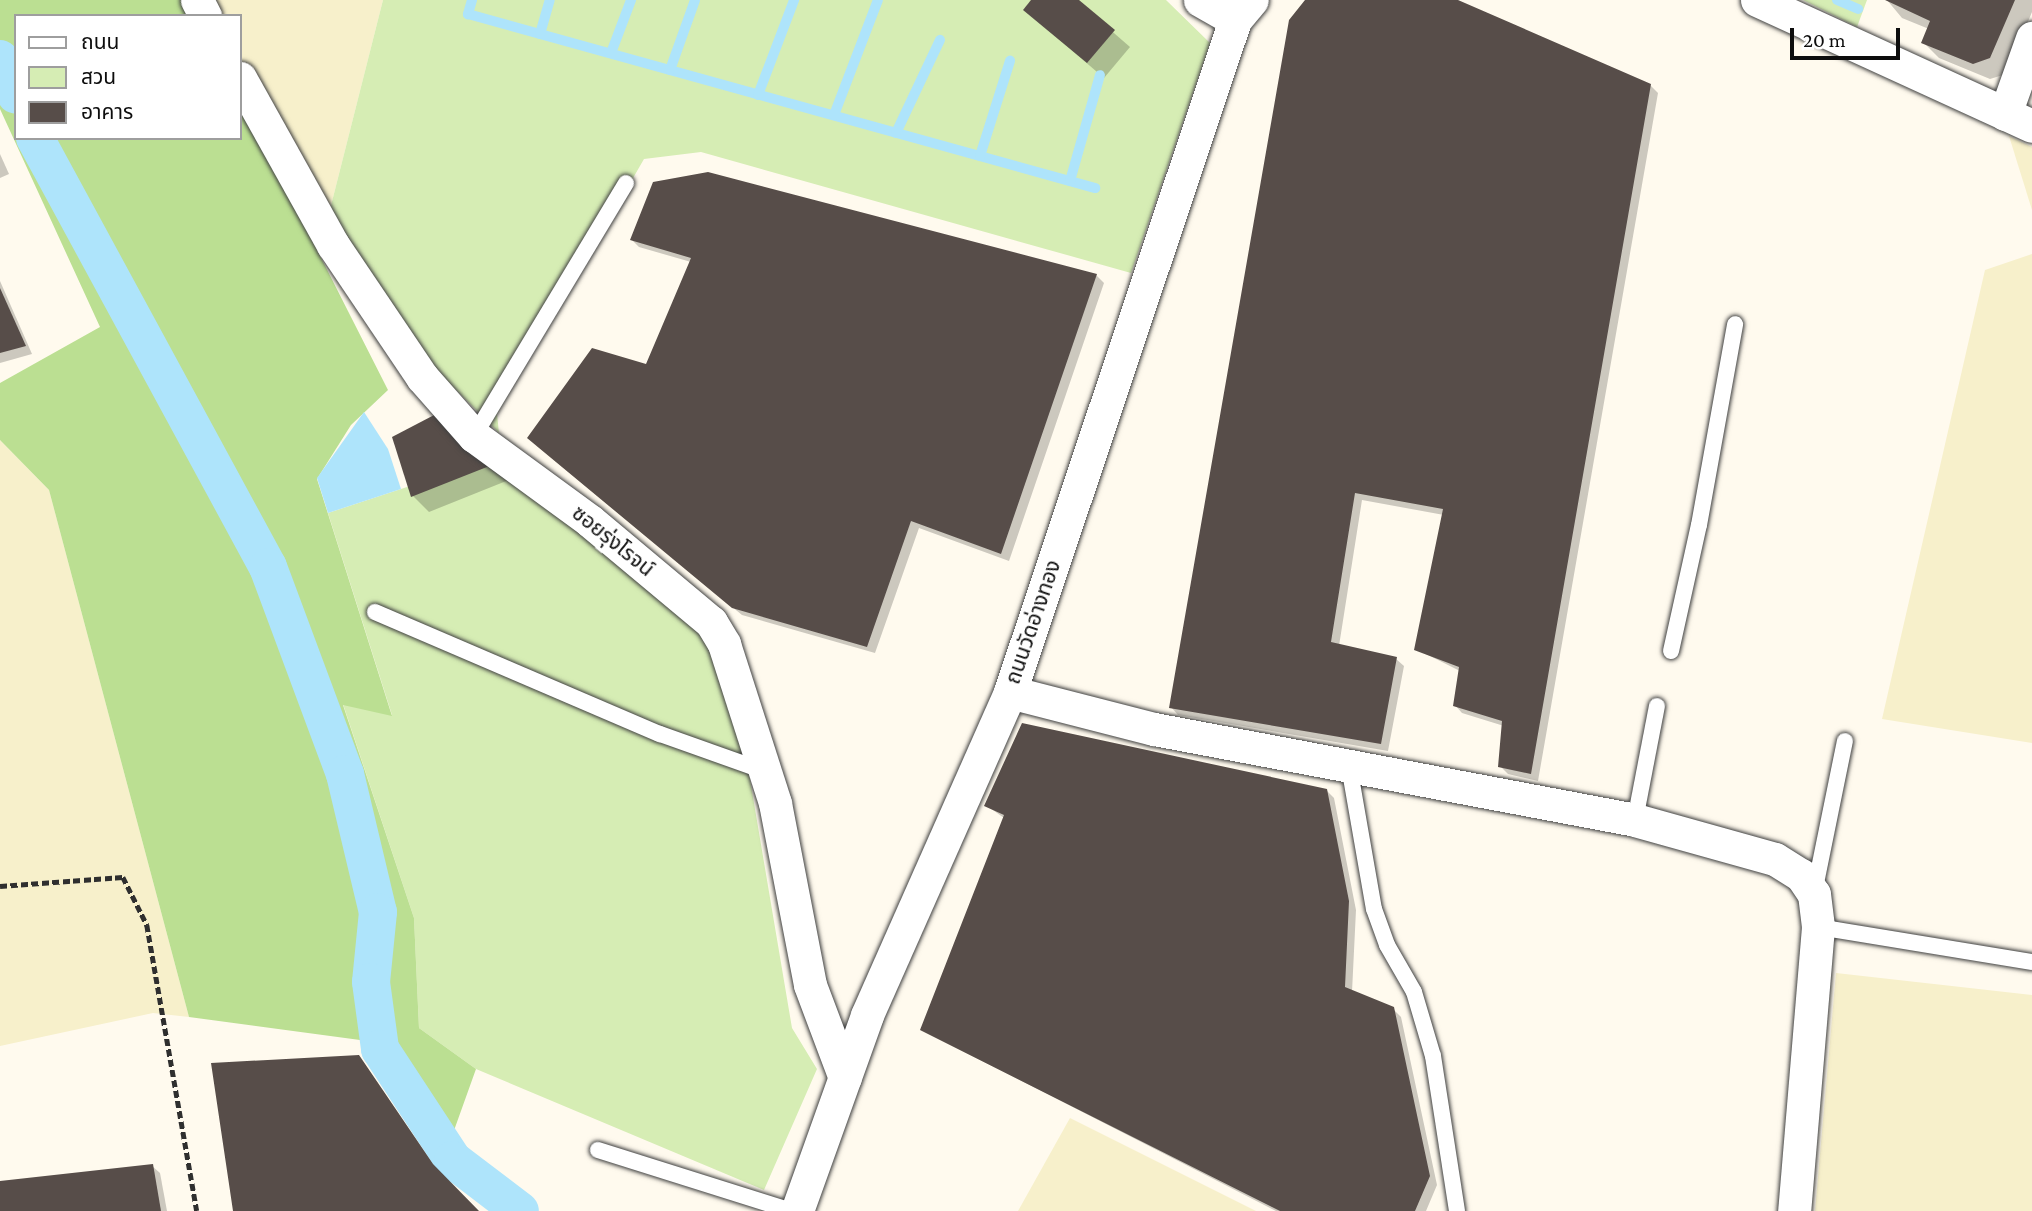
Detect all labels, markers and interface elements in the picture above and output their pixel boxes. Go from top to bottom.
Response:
legend [14,14,242,140]
scale bar [1794,14,1904,58]
text: 20 m [1803,28,1846,52]
text: ถนน [81,30,119,54]
text: สวน [81,65,116,89]
text: อาคาร [81,100,133,124]
street label: ซอยรุ่งโรจน์ [567,500,659,582]
street label: ถนนวัดอ่างทอง [1000,557,1066,687]

